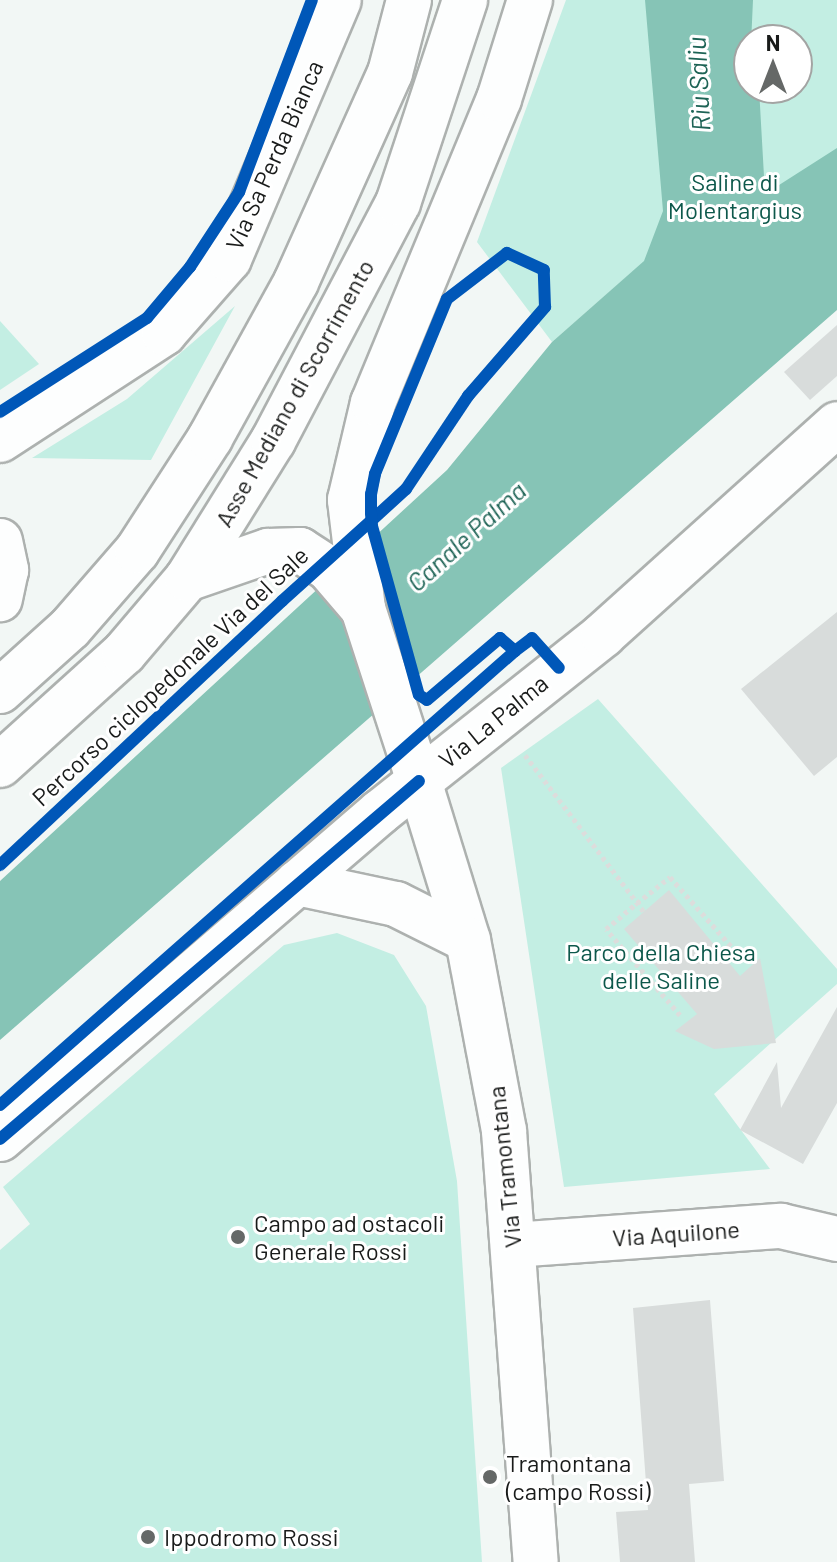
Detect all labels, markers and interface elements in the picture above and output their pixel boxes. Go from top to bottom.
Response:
north arrow [733,24,813,104]
text: N [766,29,780,55]
water label: Riu Saliu [680,36,716,132]
street label: Via Sa Perda Bianca [219,56,329,254]
park label: Saline di Molentargius [668,168,802,224]
street label: Asse Mediano di Scorrimento [208,254,380,532]
water label: Canale Palma [400,474,532,598]
street label: Percorso ciclopedonale Via del Sale [26,540,314,812]
street label: Via La Palma [433,668,553,774]
park label: Parco della Chiesa delle Saline [566,938,756,994]
street label: Via Tramontana [481,1085,527,1249]
place label: Campo ad ostacoli Generale Rossi [254,1209,444,1265]
street label: Via Aquilone [611,1214,741,1252]
marker: Campo ad ostacoli Generale Rossi [229,1228,247,1246]
place label: Tramontana (campo Rossi) [506,1449,651,1505]
marker: Tramontana (campo Rossi) [481,1468,499,1486]
place label: Ippodromo Rossi [164,1523,339,1551]
marker: Ippodromo Rossi [139,1528,157,1546]

